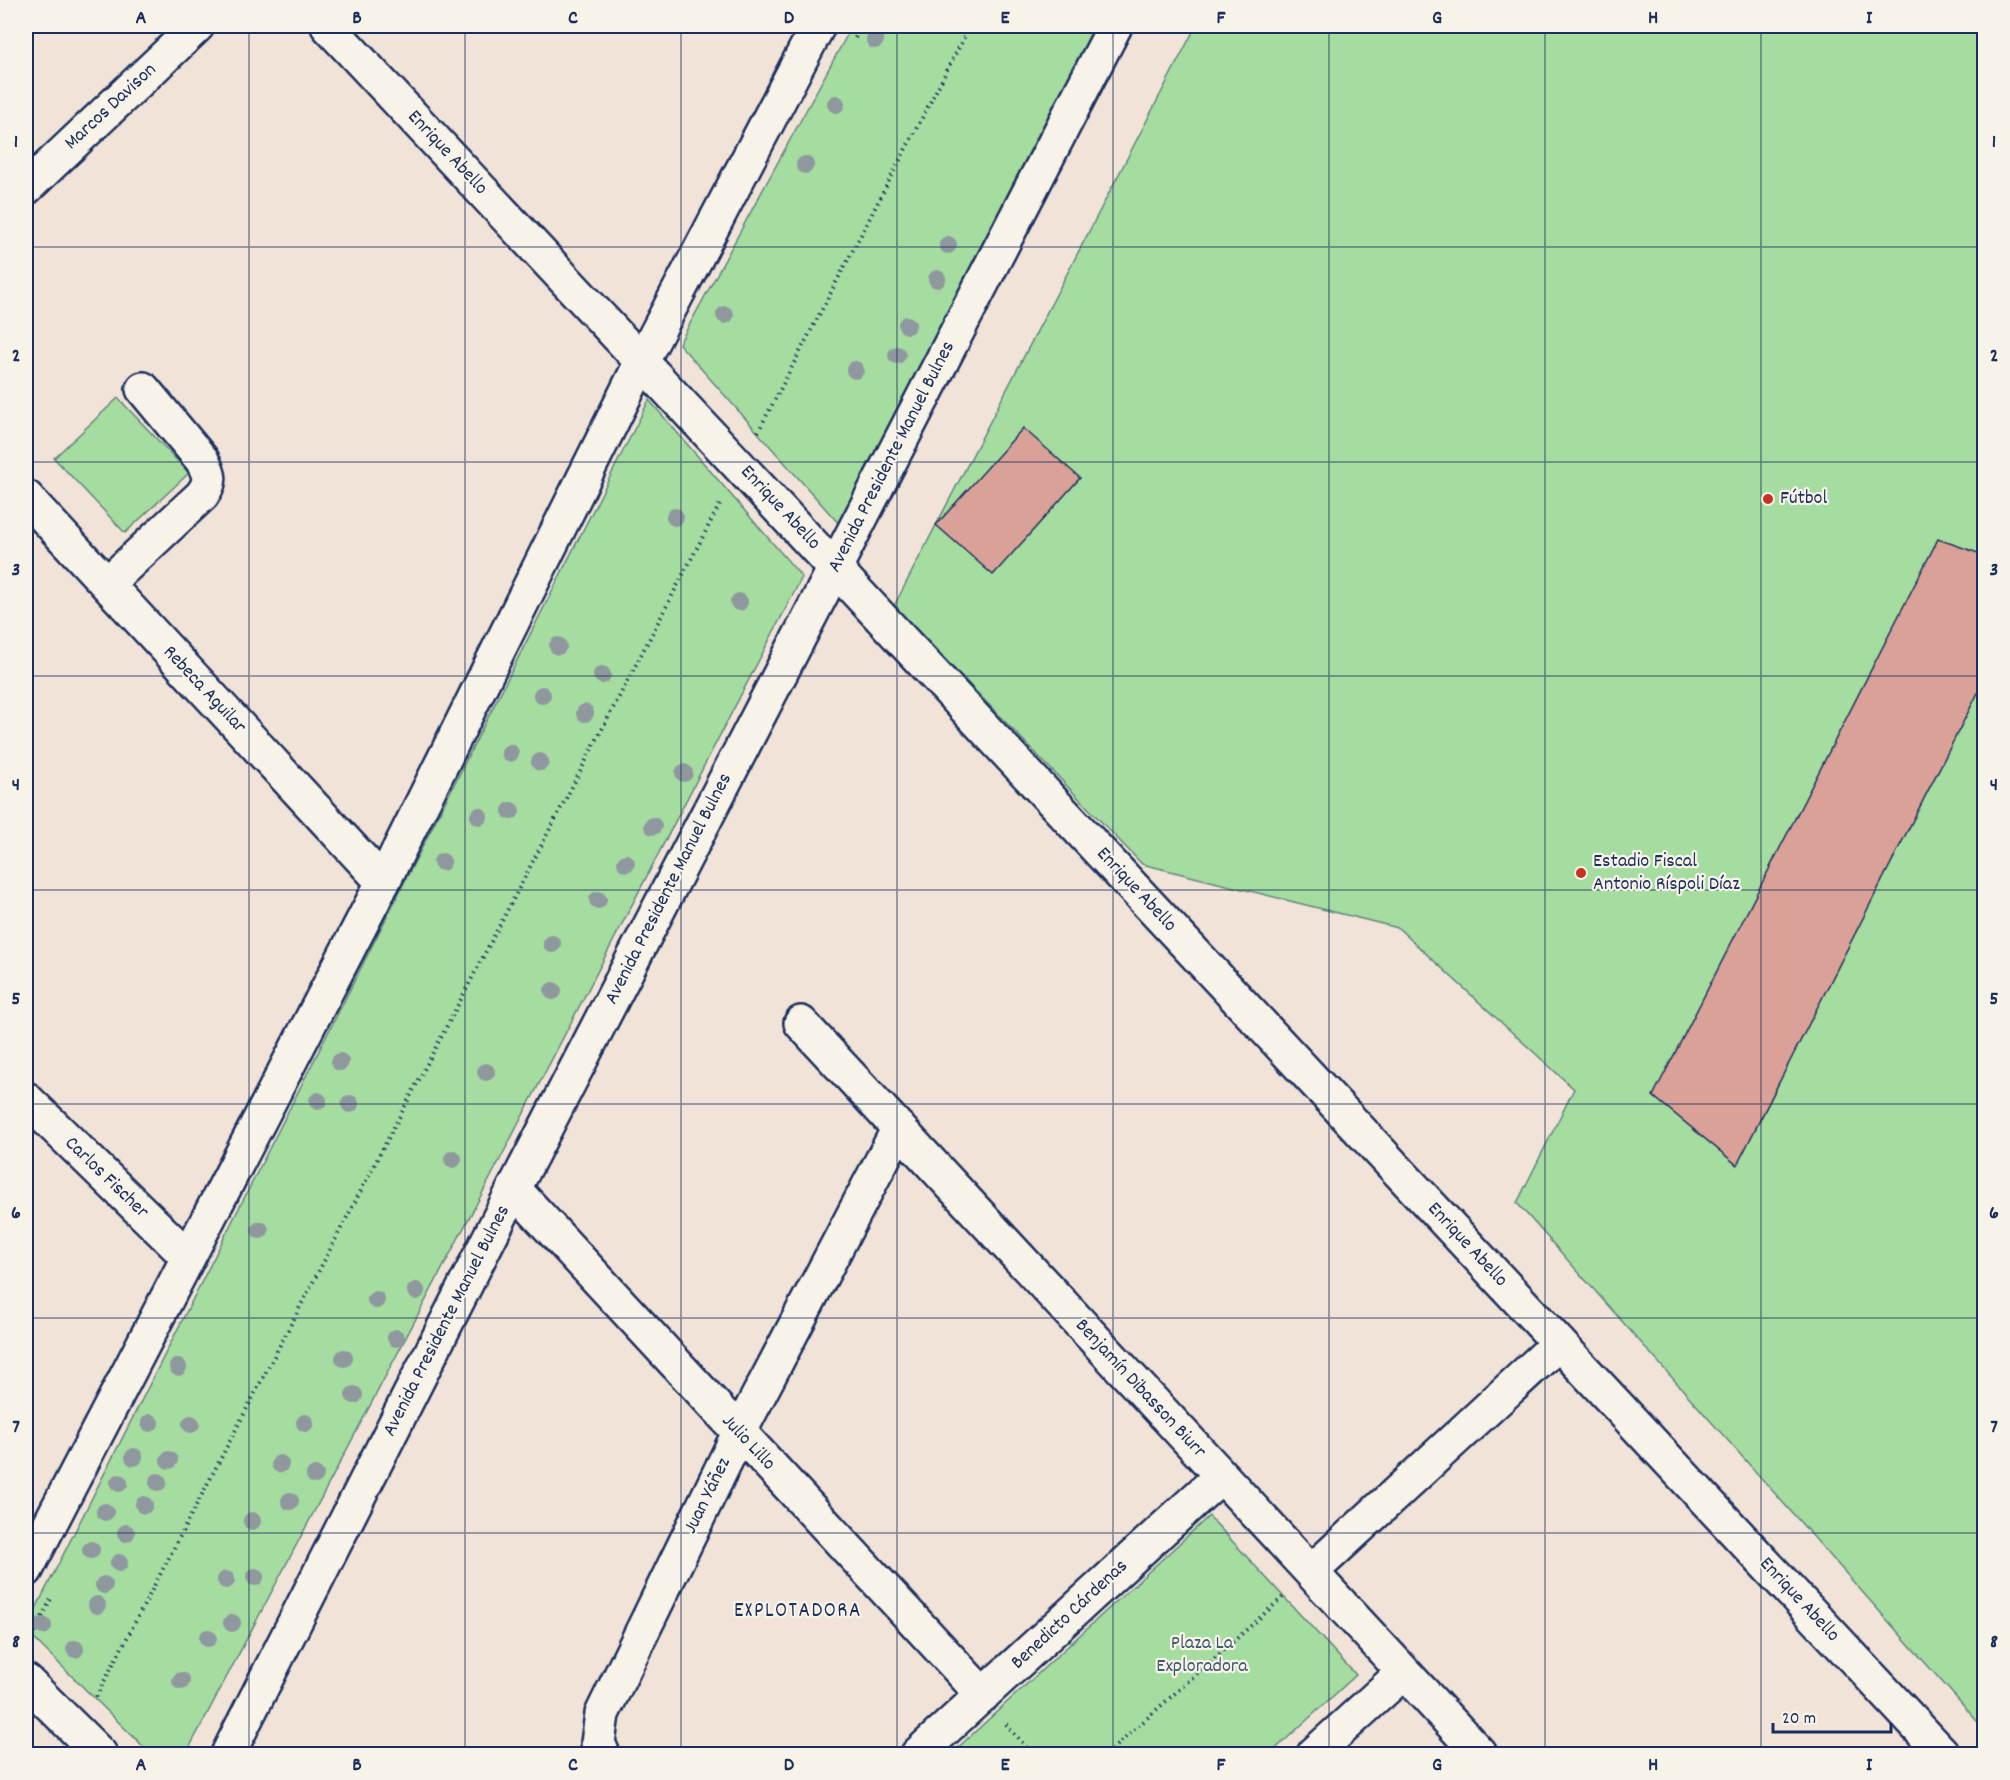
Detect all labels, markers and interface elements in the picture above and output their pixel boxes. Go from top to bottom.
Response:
text: A [136,5,147,33]
text: B [352,5,362,33]
text: C [568,5,578,33]
text: D [784,5,795,33]
text: E [1000,5,1010,33]
text: F [1217,5,1227,33]
text: G [1432,5,1442,33]
text: H [1648,5,1658,33]
text: I [1866,5,1873,33]
street label: Marcos Davison [59,57,163,157]
street label: Enrique Abello [400,104,494,202]
text: 1 [14,129,18,157]
text: 1 [1992,129,1996,157]
street label: Avenida Presidente Manuel Bulnes [821,336,963,578]
text: 2 [12,343,20,371]
text: 2 [1990,343,1998,371]
street label: Enrique Abello [733,459,827,557]
place label: Fútbol [1780,485,1827,513]
marker: Fútbol [1761,492,1775,506]
text: 3 [12,557,20,585]
text: 3 [1990,557,1998,585]
street label: Rebeca Aguilar [156,640,253,741]
street label: Avenida Presidente Manuel Bulnes [598,768,740,1010]
text: 4 [12,772,20,800]
text: 4 [1990,772,1998,800]
street label: Enrique Abello [1089,841,1183,939]
place label: Estadio Fiscal Antonio Ríspoli Díaz [1593,848,1740,899]
marker: Estadio Fiscal Antonio Ríspoli Díaz [1574,866,1588,880]
text: 5 [11,986,21,1014]
text: 5 [1989,986,1999,1014]
street label: Carlos Fischer [58,1130,155,1226]
street label: Enrique Abello [1420,1196,1514,1294]
text: 6 [11,1200,21,1228]
street label: Avenida Presidente Manuel Bulnes [376,1200,518,1442]
text: 6 [1989,1200,1999,1228]
street label: Benjamín Dibasson Biurr [1068,1313,1213,1465]
street label: Julio Lillo [715,1409,782,1478]
text: 7 [12,1414,20,1442]
text: 7 [1990,1414,1998,1442]
street label: Juan Yáñez [677,1453,739,1539]
street label: Enrique Abello [1752,1551,1846,1649]
street label: Benedicto Cárdenas [1005,1553,1135,1677]
district label: EXPLOTADORA [734,1597,862,1627]
text: 8 [12,1629,20,1657]
text: 8 [1990,1629,1998,1657]
park label: Plaza La Exploradora [1156,1630,1248,1681]
scale bar [1773,1696,1892,1734]
text: 20 m [1782,1707,1816,1732]
text: A [136,1752,147,1780]
text: B [352,1752,362,1780]
text: C [568,1752,578,1780]
text: D [784,1752,795,1780]
text: E [1000,1752,1010,1780]
text: F [1217,1752,1227,1780]
text: G [1432,1752,1442,1780]
text: H [1648,1752,1658,1780]
text: I [1866,1752,1873,1780]

